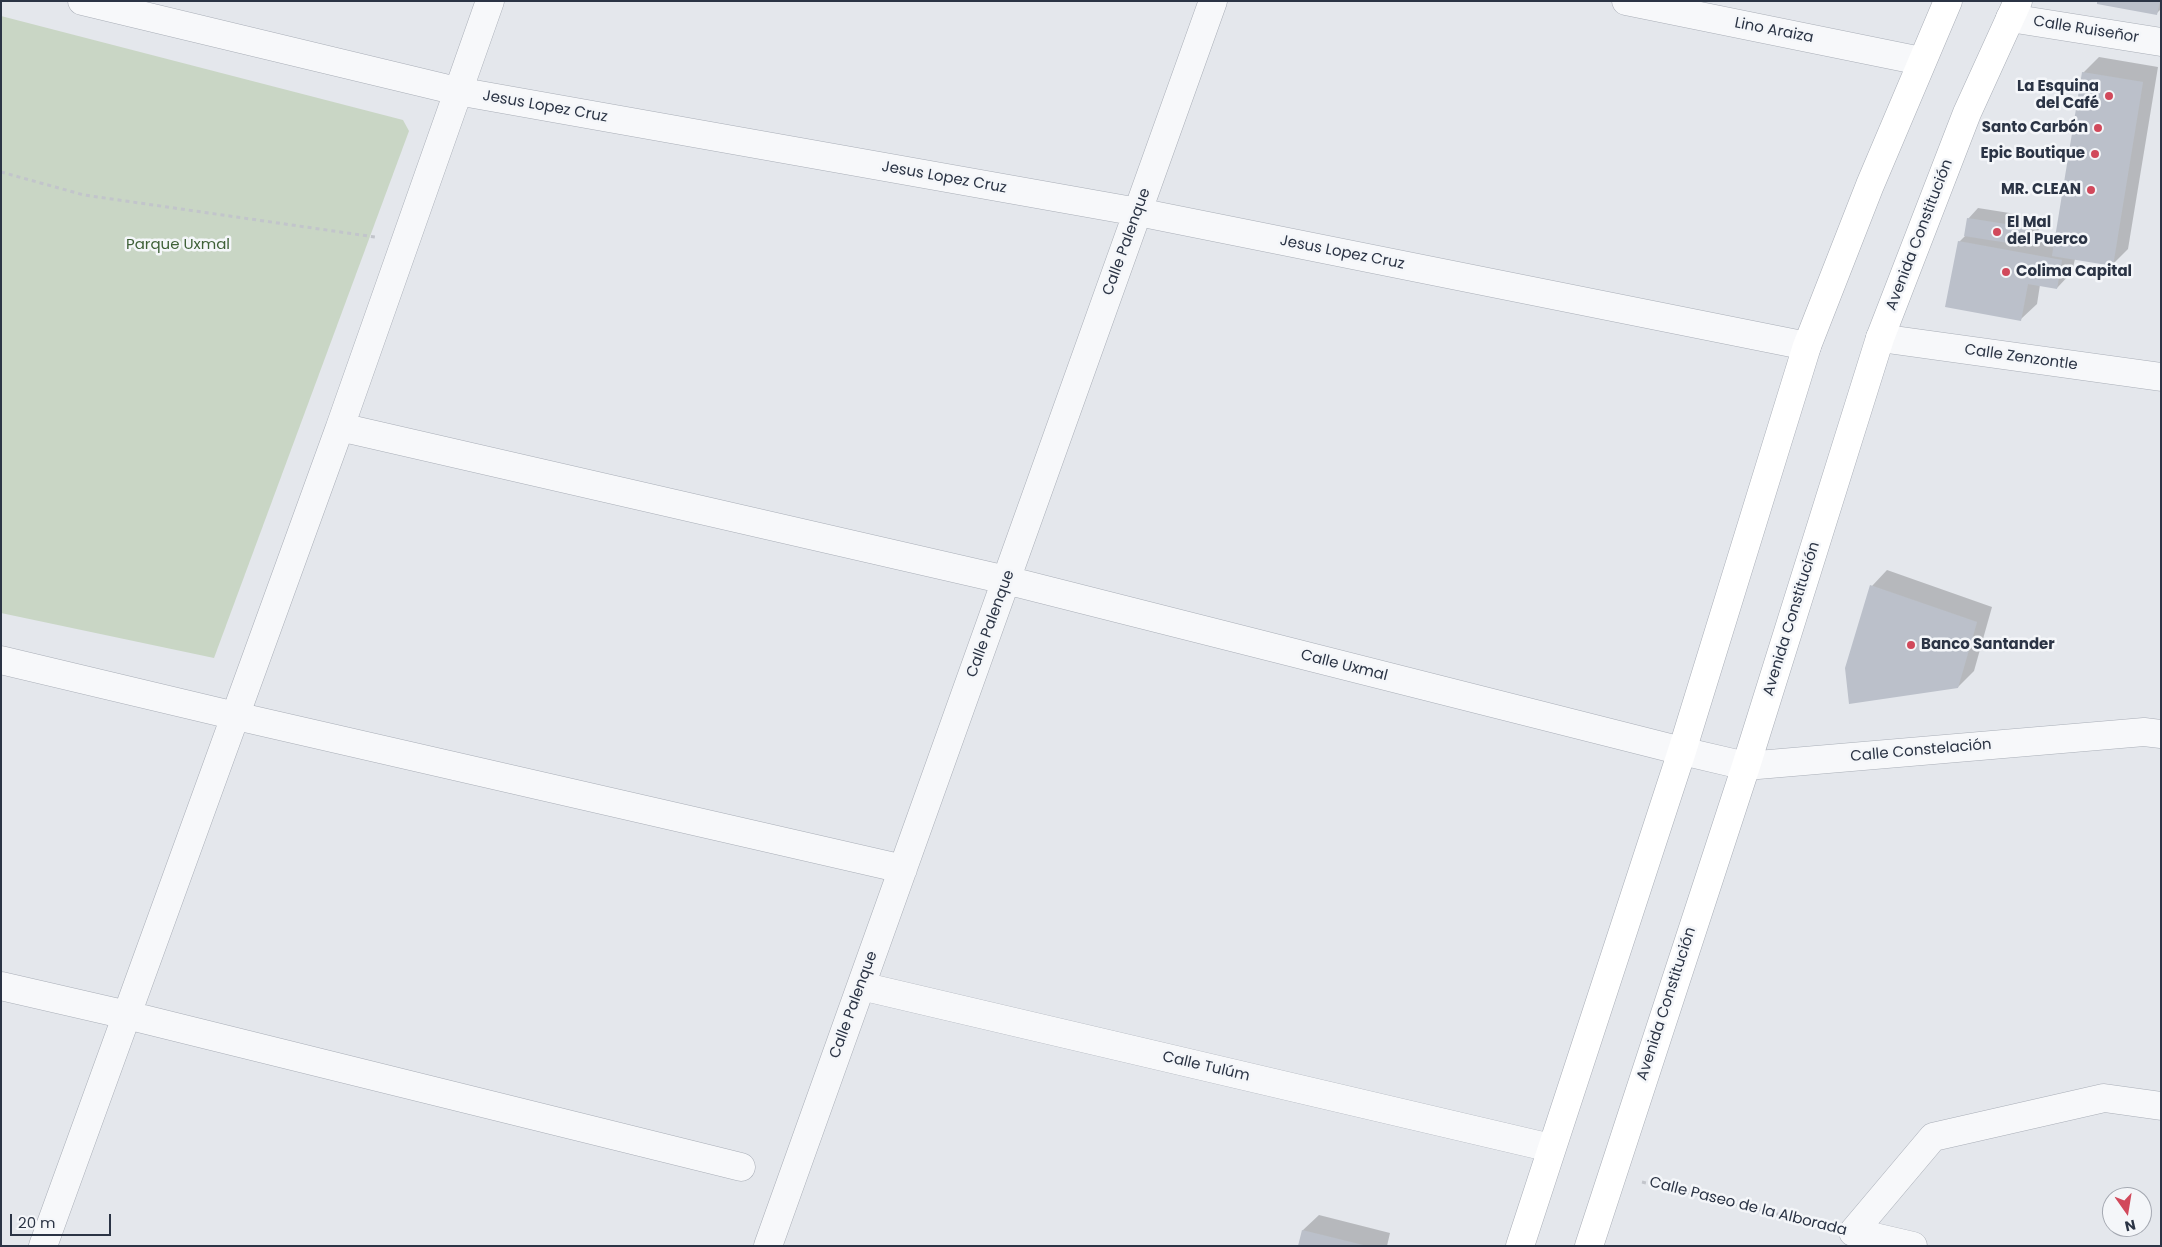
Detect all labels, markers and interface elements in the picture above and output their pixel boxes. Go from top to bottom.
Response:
street label: Calle Ruiseñor [2032,13,2140,47]
street label: Lino Araiza [1733,15,1815,47]
place label: La Esquina del Café [2017,78,2099,113]
street label: Jesus Lopez Cruz [481,87,609,127]
marker: La Esquina del Café [2103,90,2115,102]
place label: Santo Carbón [1982,119,2088,137]
marker: Santo Carbón [2092,122,2104,134]
place label: Epic Boutique [1980,145,2085,163]
marker: Epic Boutique [2089,148,2101,160]
street label: Avenida Constitución [1883,157,1957,313]
street label: Jesus Lopez Cruz [880,158,1008,198]
place label: MR. CLEAN [2001,181,2081,199]
marker: MR. CLEAN [2085,184,2097,196]
street label: Calle Palenque [1099,186,1155,298]
place label: El Mal del Puerco [2007,214,2088,249]
marker: El Mal del Puerco [1991,226,2003,238]
street label: Jesus Lopez Cruz [1278,232,1406,274]
park label: Parque Uxmal [126,236,230,254]
place label: Colima Capital [2016,263,2132,281]
marker: Colima Capital [2000,266,2012,278]
street label: Calle Zenzontle [1963,341,2079,375]
street label: Avenida Constitución [1760,540,1824,698]
street label: Calle Palenque [963,568,1019,680]
place label: Banco Santander [1921,636,2055,654]
marker: Banco Santander [1905,639,1917,651]
street label: Calle Uxmal [1299,647,1389,685]
street label: Calle Constelación [1850,736,1992,766]
street label: Avenida Constitución [1634,925,1700,1083]
street label: Calle Palenque [826,949,882,1061]
street label: Calle Tulúm [1161,1048,1251,1086]
street label: Calle Paseo de la Alborada [1647,1174,1849,1240]
north arrow [2102,1187,2152,1237]
scale bar [12,1204,114,1236]
text: 20 m [18,1212,56,1233]
text: N [2123,1215,2138,1237]

